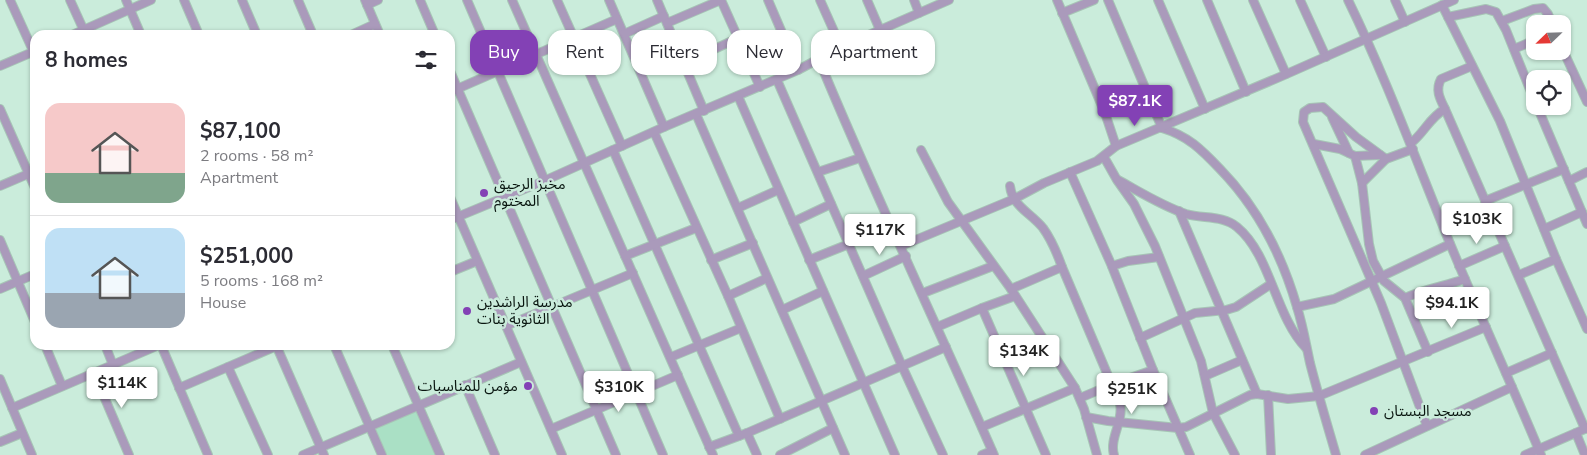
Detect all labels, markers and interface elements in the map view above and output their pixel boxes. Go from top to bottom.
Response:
north arrow [1526,15,1571,60]
map controls [1526,15,1571,115]
chip: Buy [470,30,538,75]
chip: Rent [548,30,621,75]
chip: Filters [631,30,717,75]
chip: New [727,30,801,75]
chip: Apartment [811,30,935,75]
text: 8 homes [45,46,128,74]
icon: filters [412,46,440,74]
button: locate [1526,70,1571,115]
pin: $87.1K [1094,84,1176,127]
text: $87.1K [1109,90,1162,112]
text: $87,100 [200,117,281,145]
icon: home [85,123,145,183]
text: 2 rooms · 58 m² [200,145,313,167]
text: Apartment [200,167,278,189]
place label: مخبز الرحيق المختوم [494,174,566,212]
marker: مخبز الرحيق المختوم [478,187,490,199]
pin: $103K [1442,202,1512,245]
text: $103K [1452,208,1502,230]
pin: $117K [845,214,915,256]
text: $117K [855,219,905,241]
text: $251,000 [200,242,293,270]
icon: home [85,248,145,308]
text: 5 rooms · 168 m² [200,270,323,292]
pin: $94.1K [1411,286,1493,329]
text: House [200,292,246,314]
place label: مدرسة الراشدين الثانوية بنات [477,292,573,329]
text: $94.1K [1426,292,1479,314]
marker: مدرسة الراشدين الثانوية بنات [461,305,473,317]
pin: $134K [989,334,1059,377]
text: $134K [999,340,1049,362]
pin: $114K [87,366,157,409]
pin: $310K [584,370,654,413]
text: $114K [97,372,147,394]
pin: $251K [1097,372,1167,415]
place label: مؤمن للمناسبات [418,376,518,396]
text: $310K [594,376,644,398]
text: $251K [1107,378,1157,400]
marker: مؤمن للمناسبات [522,380,534,392]
place label: مسجد البستان [1384,401,1472,421]
marker: مسجد البستان [1368,405,1380,417]

